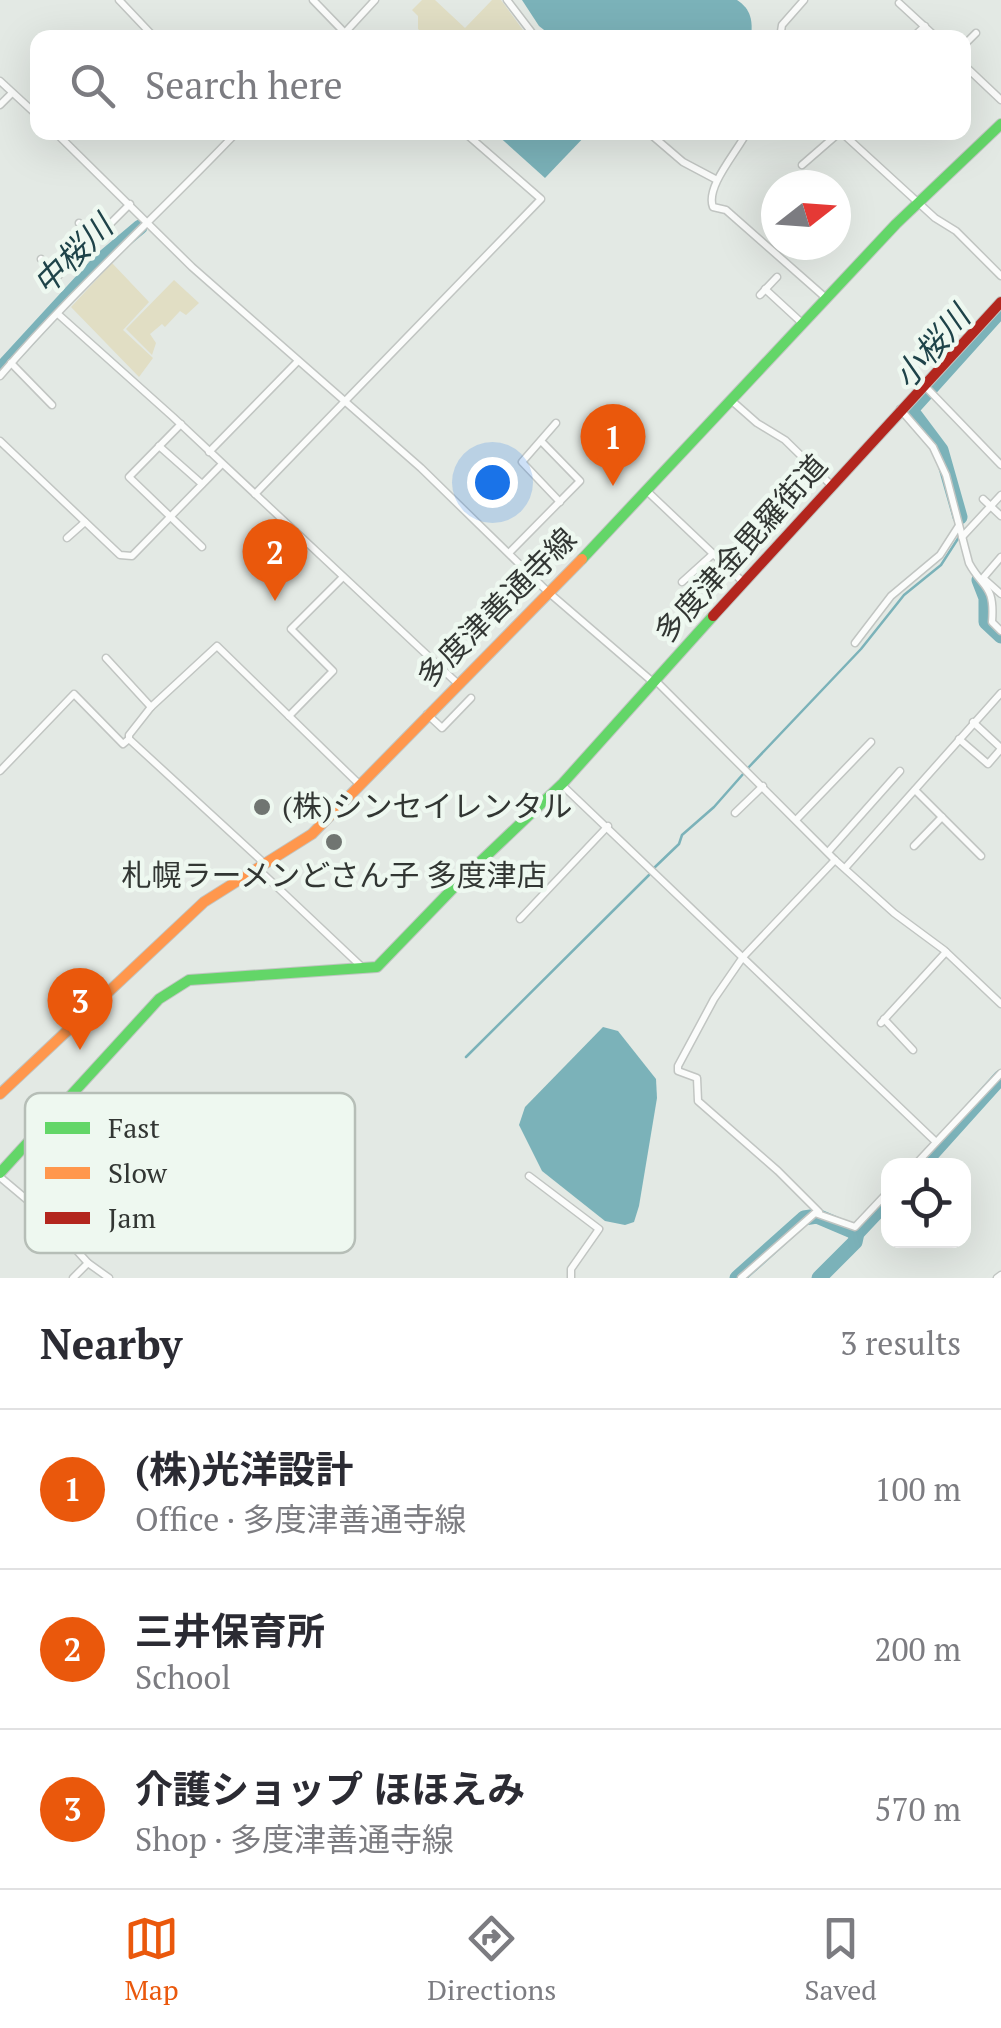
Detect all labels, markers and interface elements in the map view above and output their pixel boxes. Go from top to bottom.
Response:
search box [30,30,971,140]
icon: search [65,58,120,113]
text: Search here [145,60,343,110]
north arrow [761,170,851,260]
water label: 中桜川 [23,203,123,303]
water label: 小桜川 [884,294,981,396]
pin: 1 [580,404,646,486]
street label: 多度津金毘羅街道 [645,446,835,651]
your location [467,457,518,508]
pin: 2 [242,518,308,601]
street label: 多度津善通寺線 [408,519,585,696]
place label: (株)シンセイレンタル [282,786,573,826]
marker: (株)シンセイレンタル [251,796,273,818]
marker: 札幌ラーメンどさん子 多度津店 [323,831,345,853]
place label: 札幌ラーメンどさん子 多度津店 [121,855,547,895]
pin: 3 [48,968,112,1050]
legend [25,1093,355,1253]
text: Fast [108,1109,160,1146]
text: Slow [108,1154,168,1191]
map controls [881,1158,971,1248]
button: locate [881,1158,971,1248]
text: Jam [108,1199,156,1236]
text: Nearby [40,1315,182,1371]
text: 3 results [840,1322,961,1364]
text: (株)光洋設計 [135,1444,354,1494]
text: 1 [63,1468,82,1510]
text: 100 m [874,1468,961,1510]
text: Office · 多度津善通寺線 [135,1498,467,1540]
text: 三井保育所 [135,1606,325,1656]
text: 2 [63,1628,82,1670]
text: 200 m [874,1628,961,1670]
text: School [135,1656,231,1698]
text: 介護ショップ ほほえみ [135,1764,525,1814]
text: 3 [63,1788,82,1830]
text: 570 m [874,1788,961,1830]
text: Shop · 多度津善通寺線 [135,1818,454,1860]
tab: Map [124,1911,179,2008]
tab: Directions [427,1911,556,2008]
tab: Saved [804,1911,877,2008]

